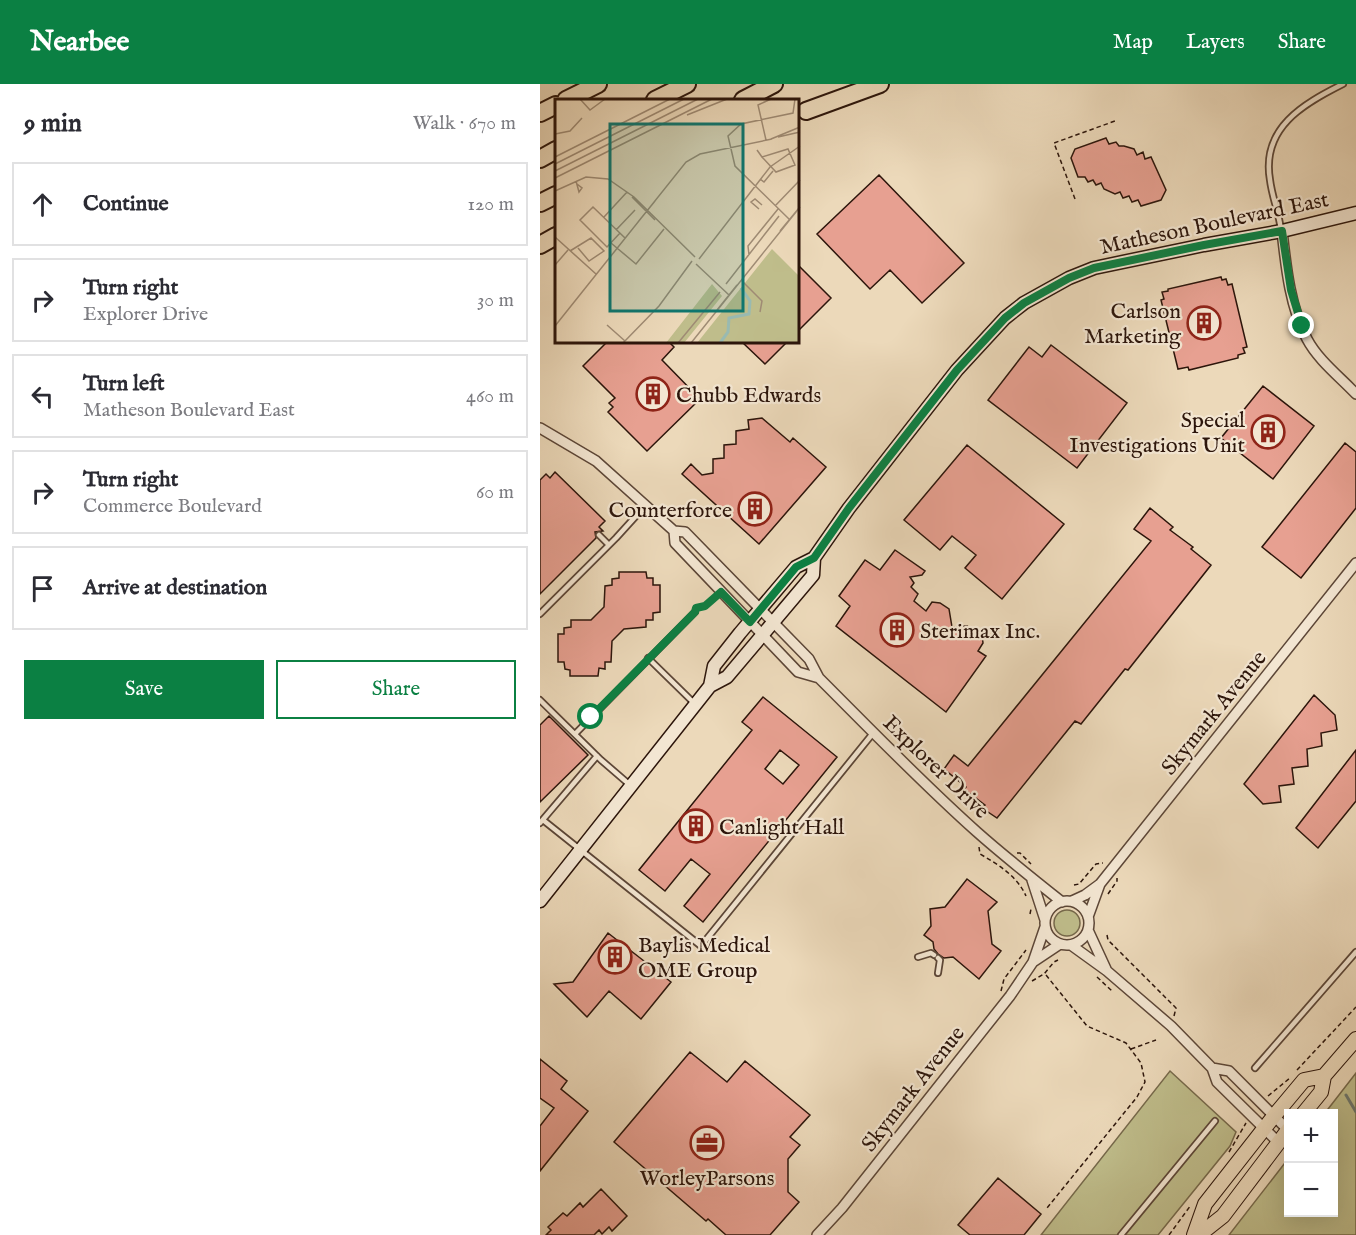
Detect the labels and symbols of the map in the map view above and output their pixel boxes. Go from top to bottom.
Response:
inset map [555,99,800,344]
street label: Matheson Boulevard East [1097,186,1332,262]
place label: Carlson Marketing [1084,298,1182,351]
building icon: Carlson Marketing [1186,305,1222,341]
route end [1288,312,1314,338]
building icon: Chubb Edwards [635,376,671,412]
place label: Chubb Edwards [676,382,821,410]
place label: Special Investigations Unit [1069,407,1245,460]
building icon: Special Investigations Unit [1250,414,1286,450]
building icon: Counterforce [737,491,773,527]
place label: Counterforce [608,497,732,525]
building icon: Sterimax Inc. [879,612,915,648]
place label: Sterimax Inc. [920,618,1040,646]
street label: Skymark Avenue [1156,645,1273,781]
route start [577,703,603,729]
street label: Explorer Drive [876,710,995,825]
building icon: Canlight Hall [678,808,714,844]
place label: Canlight Hall [719,814,844,842]
place label: Baylis Medical OME Group [638,932,770,985]
building icon: Baylis Medical OME Group [597,939,633,975]
street label: Skymark Avenue [856,1021,971,1158]
office icon: WorleyParsons [689,1125,725,1161]
place label: WorleyParsons [639,1165,775,1193]

